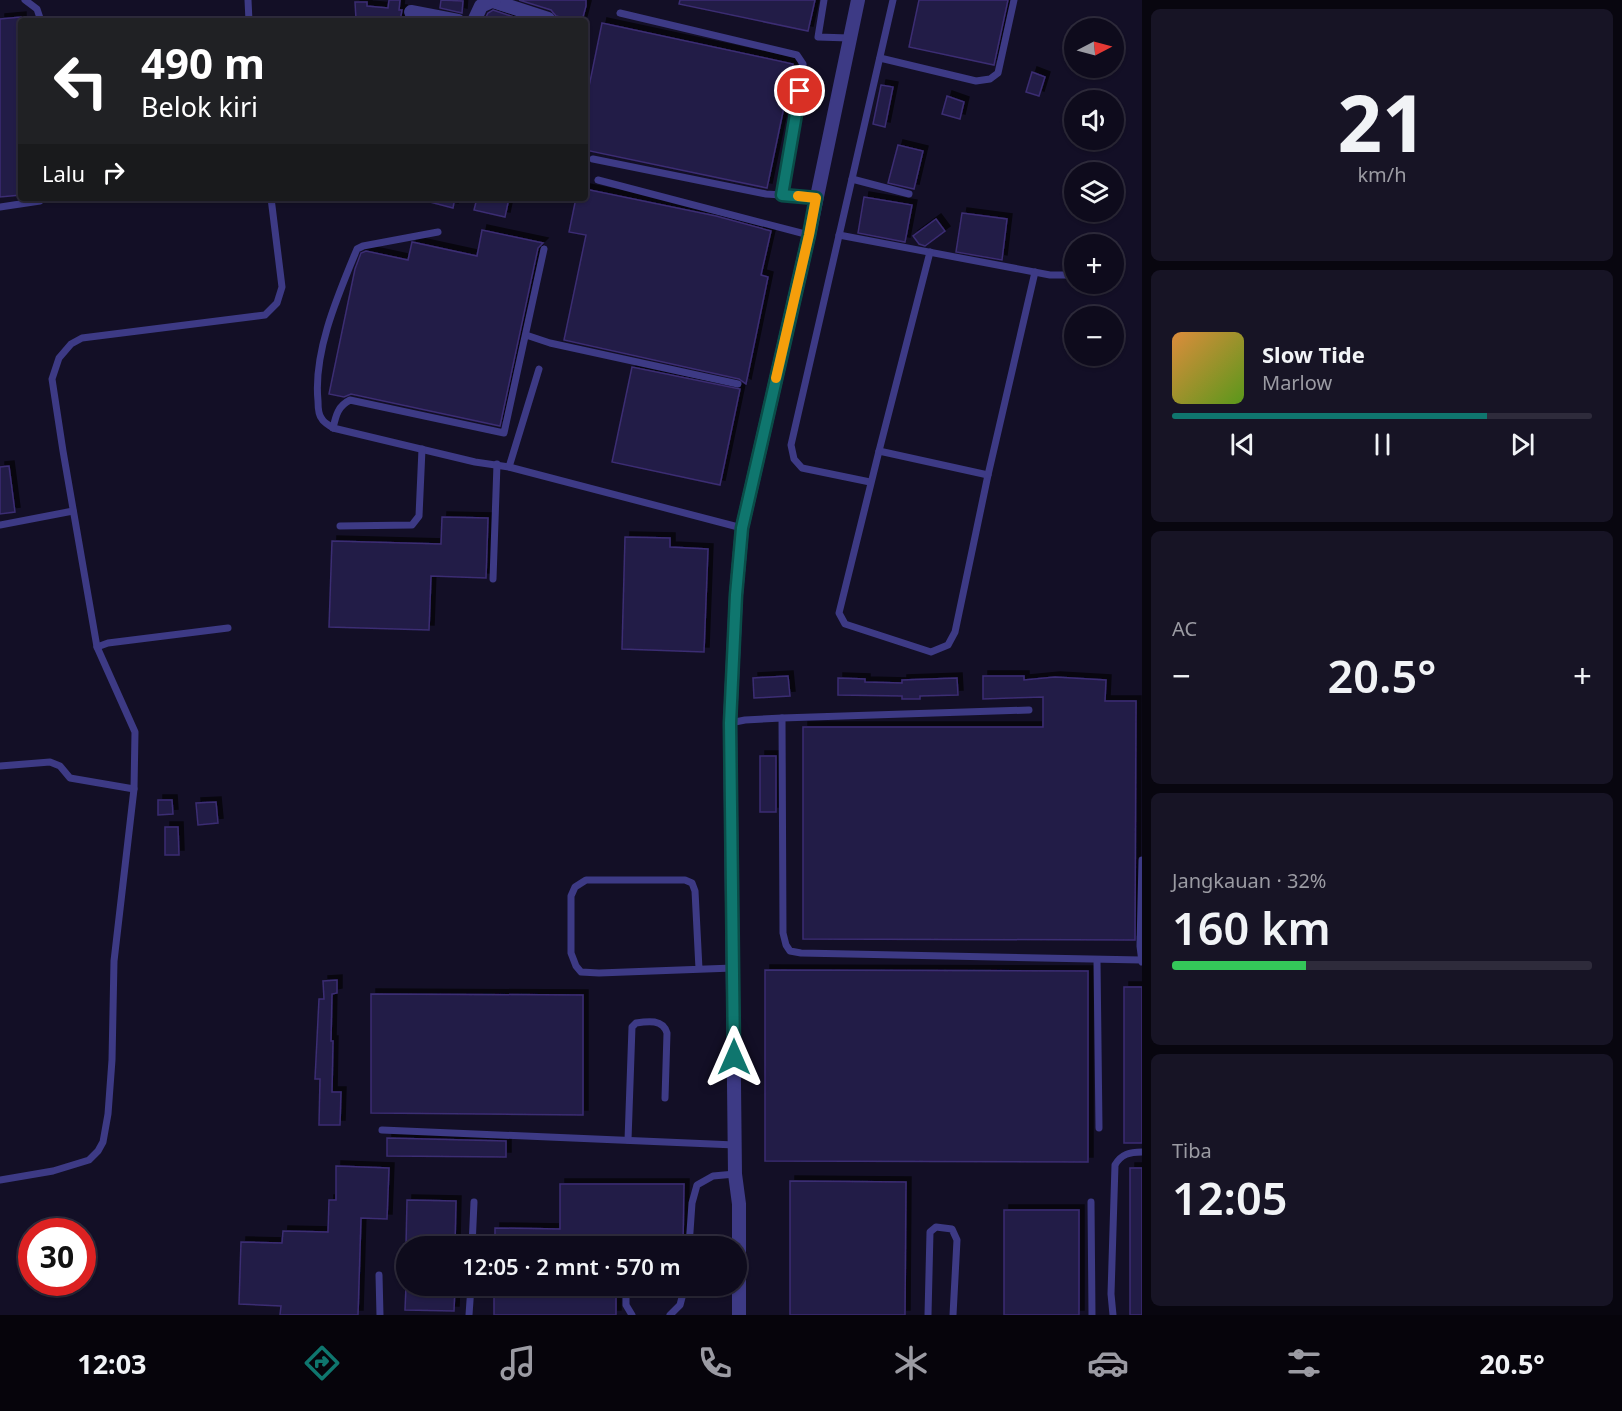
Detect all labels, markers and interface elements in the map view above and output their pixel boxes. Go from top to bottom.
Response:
north arrow [1064,18,1124,78]
map controls [1064,18,1124,366]
text: 490 m [141,34,265,91]
icon: left [42,42,120,120]
pin [774,65,825,116]
text: 21 [1337,69,1427,175]
icon: arrive [783,74,816,107]
text: Belok kiri [141,88,258,125]
button: sound [1064,90,1124,150]
icon: right [97,156,130,189]
text: Lalu [42,158,85,188]
text: km/h [1357,161,1407,188]
button: layers [1064,162,1124,222]
button: + [1064,234,1124,294]
button: − [1064,306,1124,366]
text: Slow Tide [1262,339,1365,369]
text: Marlow [1262,369,1332,396]
icon: previous [1226,428,1259,461]
icon: pause [1366,428,1399,461]
icon: next [1506,428,1539,461]
text: AC [1172,615,1197,642]
text: 20.5° [1328,645,1436,706]
text: − [1172,653,1191,698]
text: + [1573,653,1592,698]
text: Jangkauan · 32% [1172,867,1326,894]
text: 160 km [1172,897,1331,958]
position arrow [702,1025,766,1089]
text: Tiba [1172,1137,1212,1164]
text: 12:05 [1172,1167,1287,1228]
speed limit sign: 30 [18,1218,96,1296]
text: 12:05 · 2 mnt · 570 m [462,1251,681,1281]
icon: directions [301,1342,343,1384]
icon: music [497,1342,539,1384]
icon: phone [694,1342,736,1384]
icon: climate [890,1342,932,1384]
icon: car [1087,1342,1129,1384]
icon: filters [1283,1342,1325,1384]
text: 12:03 [77,1345,147,1382]
text: 20.5° [1479,1345,1545,1382]

